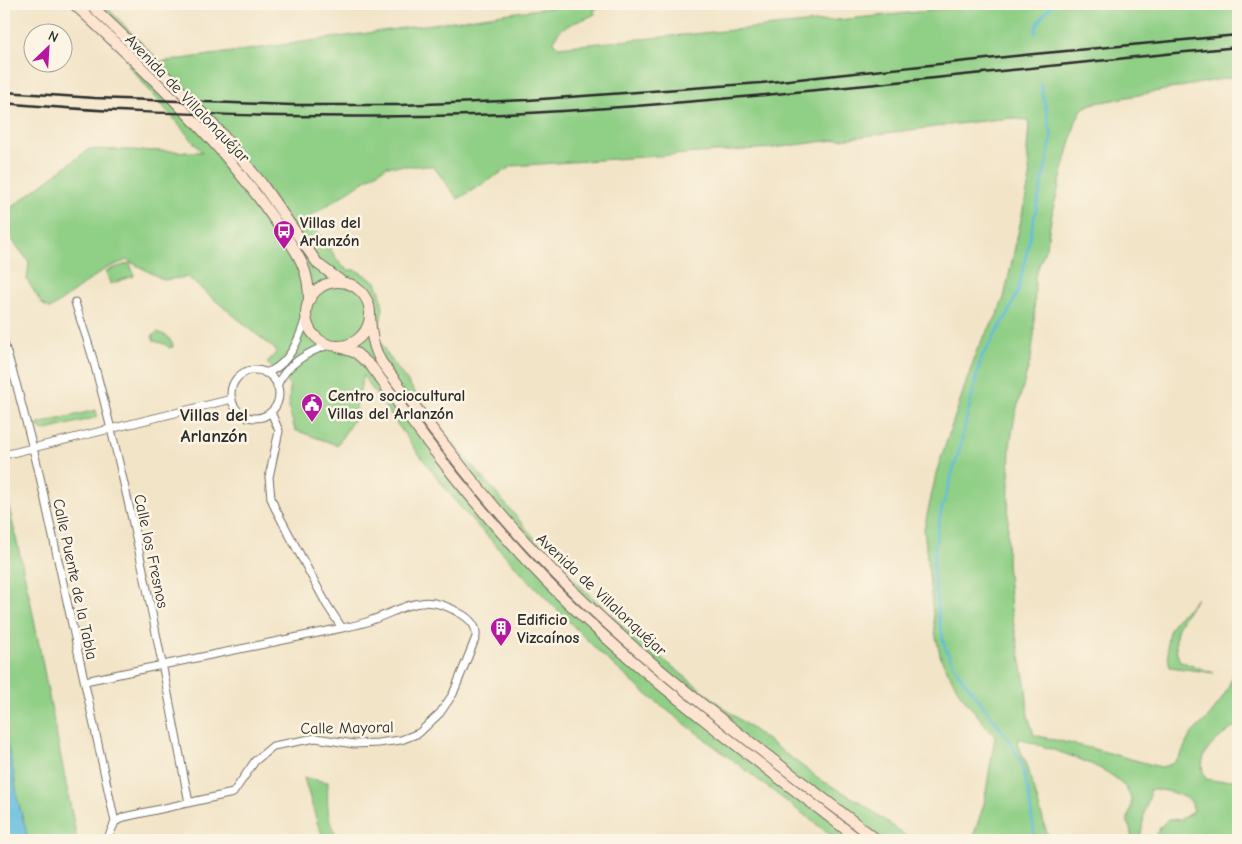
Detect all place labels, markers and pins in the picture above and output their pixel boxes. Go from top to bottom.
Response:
place label: Villas del Arlanzón [300,214,361,250]
bus stop icon: Villas del Arlanzón [272,219,296,250]
place label: Centro sociocultural Villas del Arlanzón [328,387,465,423]
public building icon: Centro sociocultural Villas del Arlanzón [300,392,324,423]
place label: Edificio Vizcaínos [517,611,580,647]
building icon: Edificio Vizcaínos [489,616,513,647]

